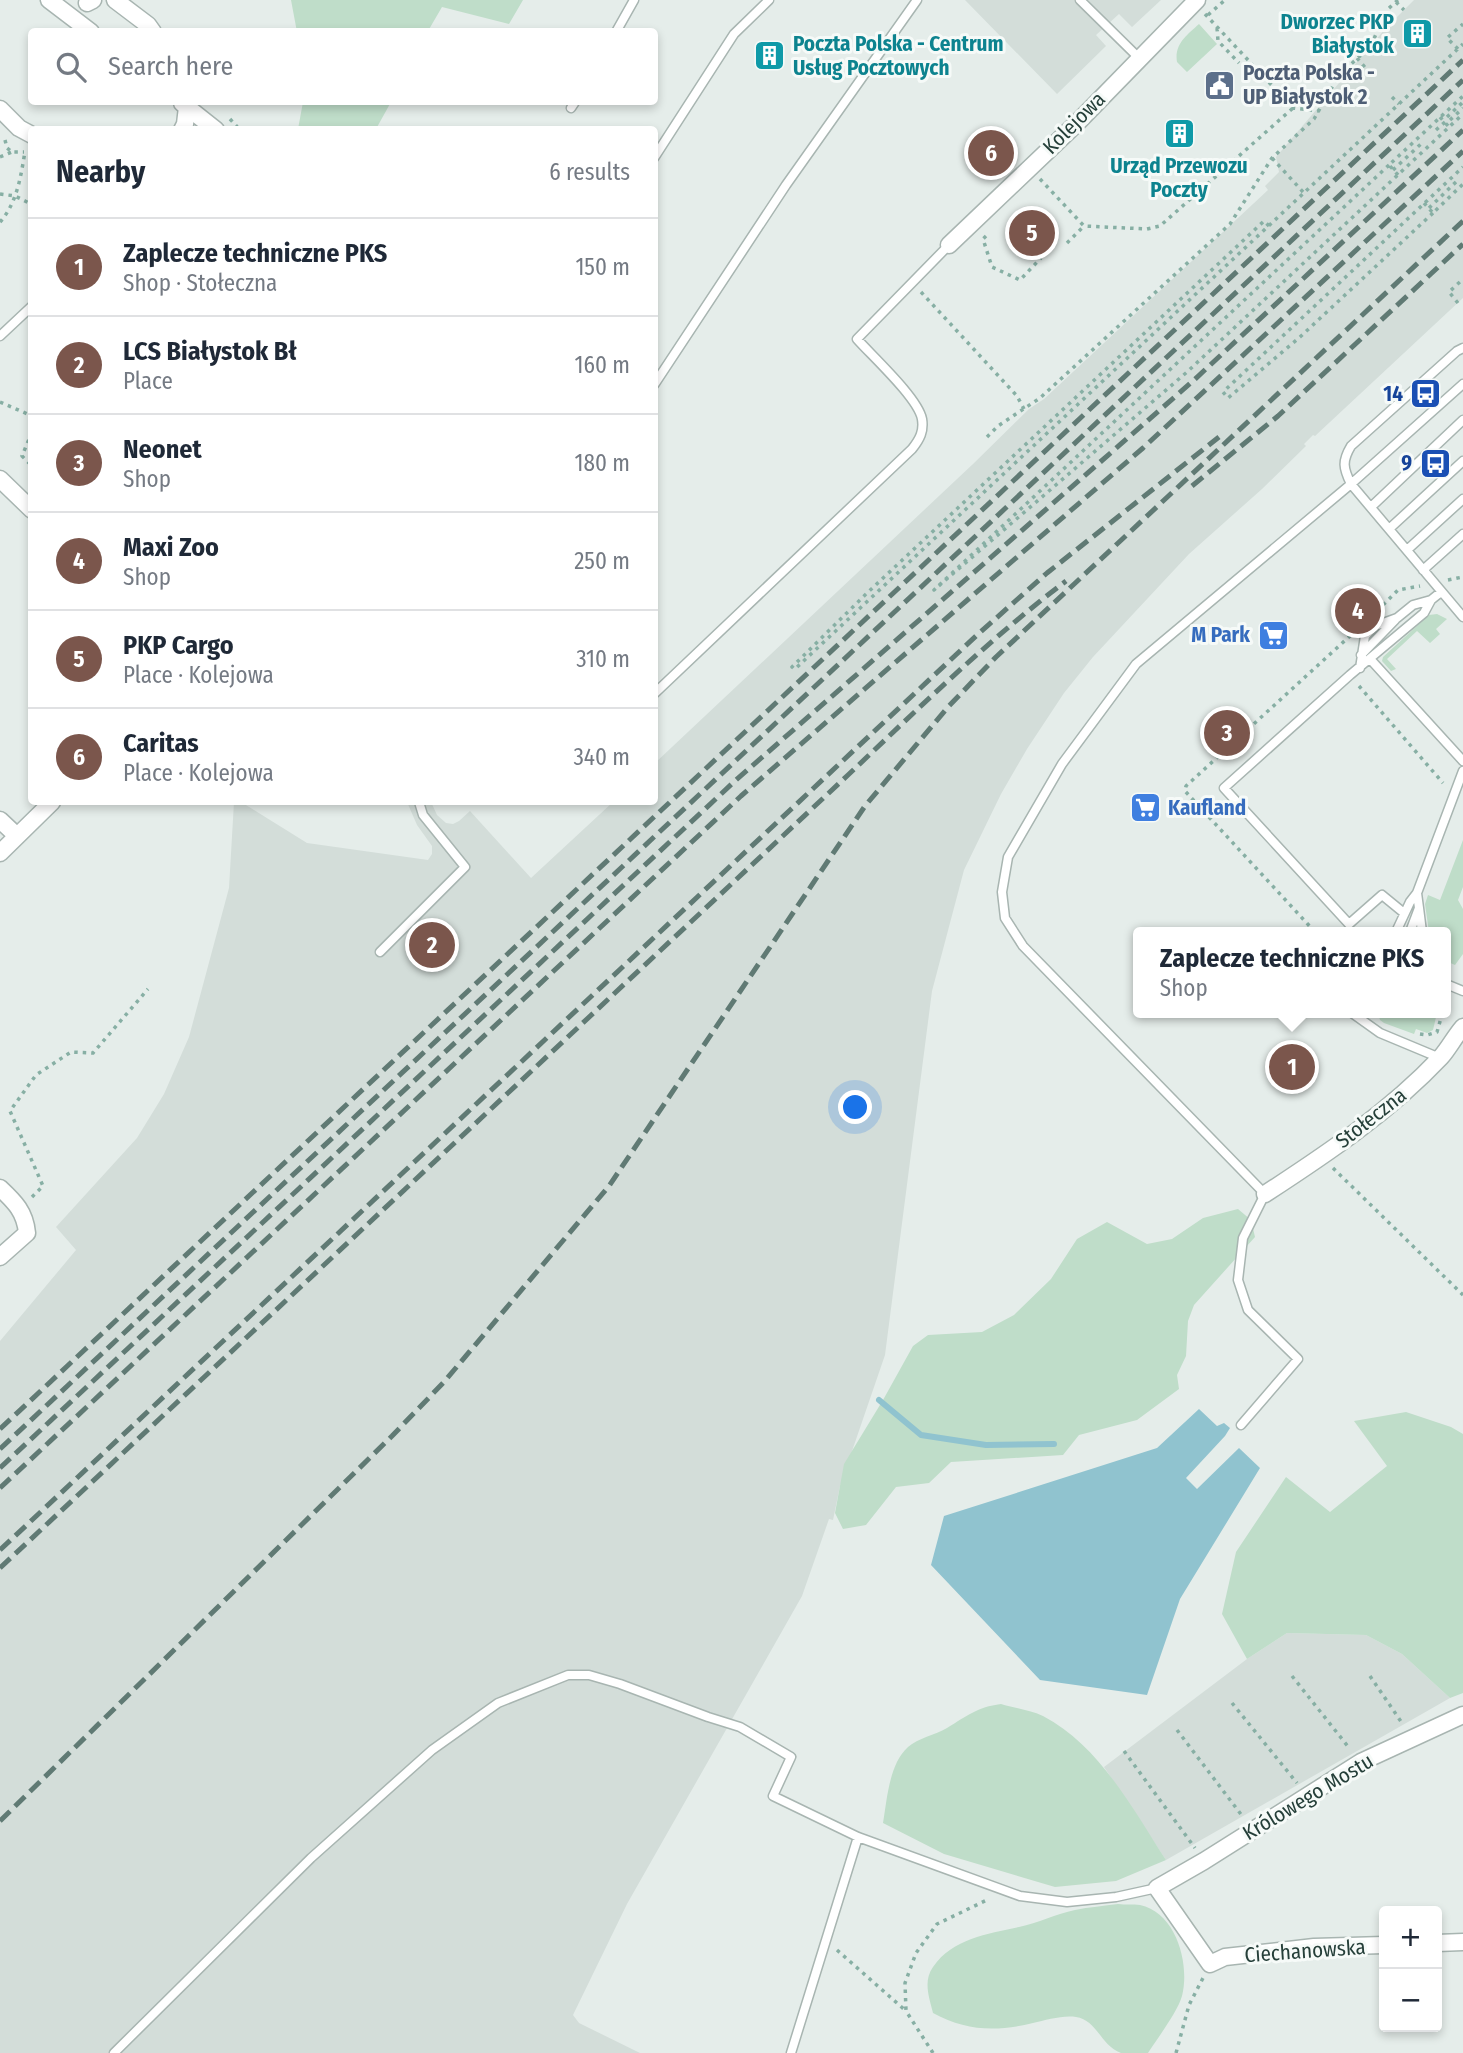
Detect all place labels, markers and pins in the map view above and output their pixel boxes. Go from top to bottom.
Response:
place label: Dworzec PKP Białystok [1281,9,1395,59]
building icon: Dworzec PKP Białystok [1400,17,1434,51]
place label: Poczta Polska - Centrum Usług Pocztowych [793,31,1004,81]
building icon: Poczta Polska - Centrum Usług Pocztowych [753,39,787,73]
place label: Poczta Polska - UP Białystok 2 [1243,60,1375,110]
public building icon: Poczta Polska - UP Białystok 2 [1203,68,1237,102]
building icon: Urząd Przewozu Poczty [1162,117,1196,151]
pin: 6 [968,127,1014,179]
place label: Urząd Przewozu Poczty [1110,153,1248,203]
pin: 5 [1009,207,1055,259]
bus stop icon: 14 [1409,377,1443,411]
place label: 14 [1383,381,1403,407]
bus stop icon: 9 [1418,446,1452,480]
place label: 9 [1401,450,1412,476]
pin: 4 [1335,585,1381,637]
supermarket icon: M Park [1256,618,1290,652]
place label: M Park [1191,622,1250,648]
pin: 3 [1204,707,1250,759]
supermarket icon: Kaufland [1128,791,1162,825]
place label: Kaufland [1168,795,1246,821]
pin: 2 [409,919,455,971]
pin: 1 [1269,1041,1315,1093]

